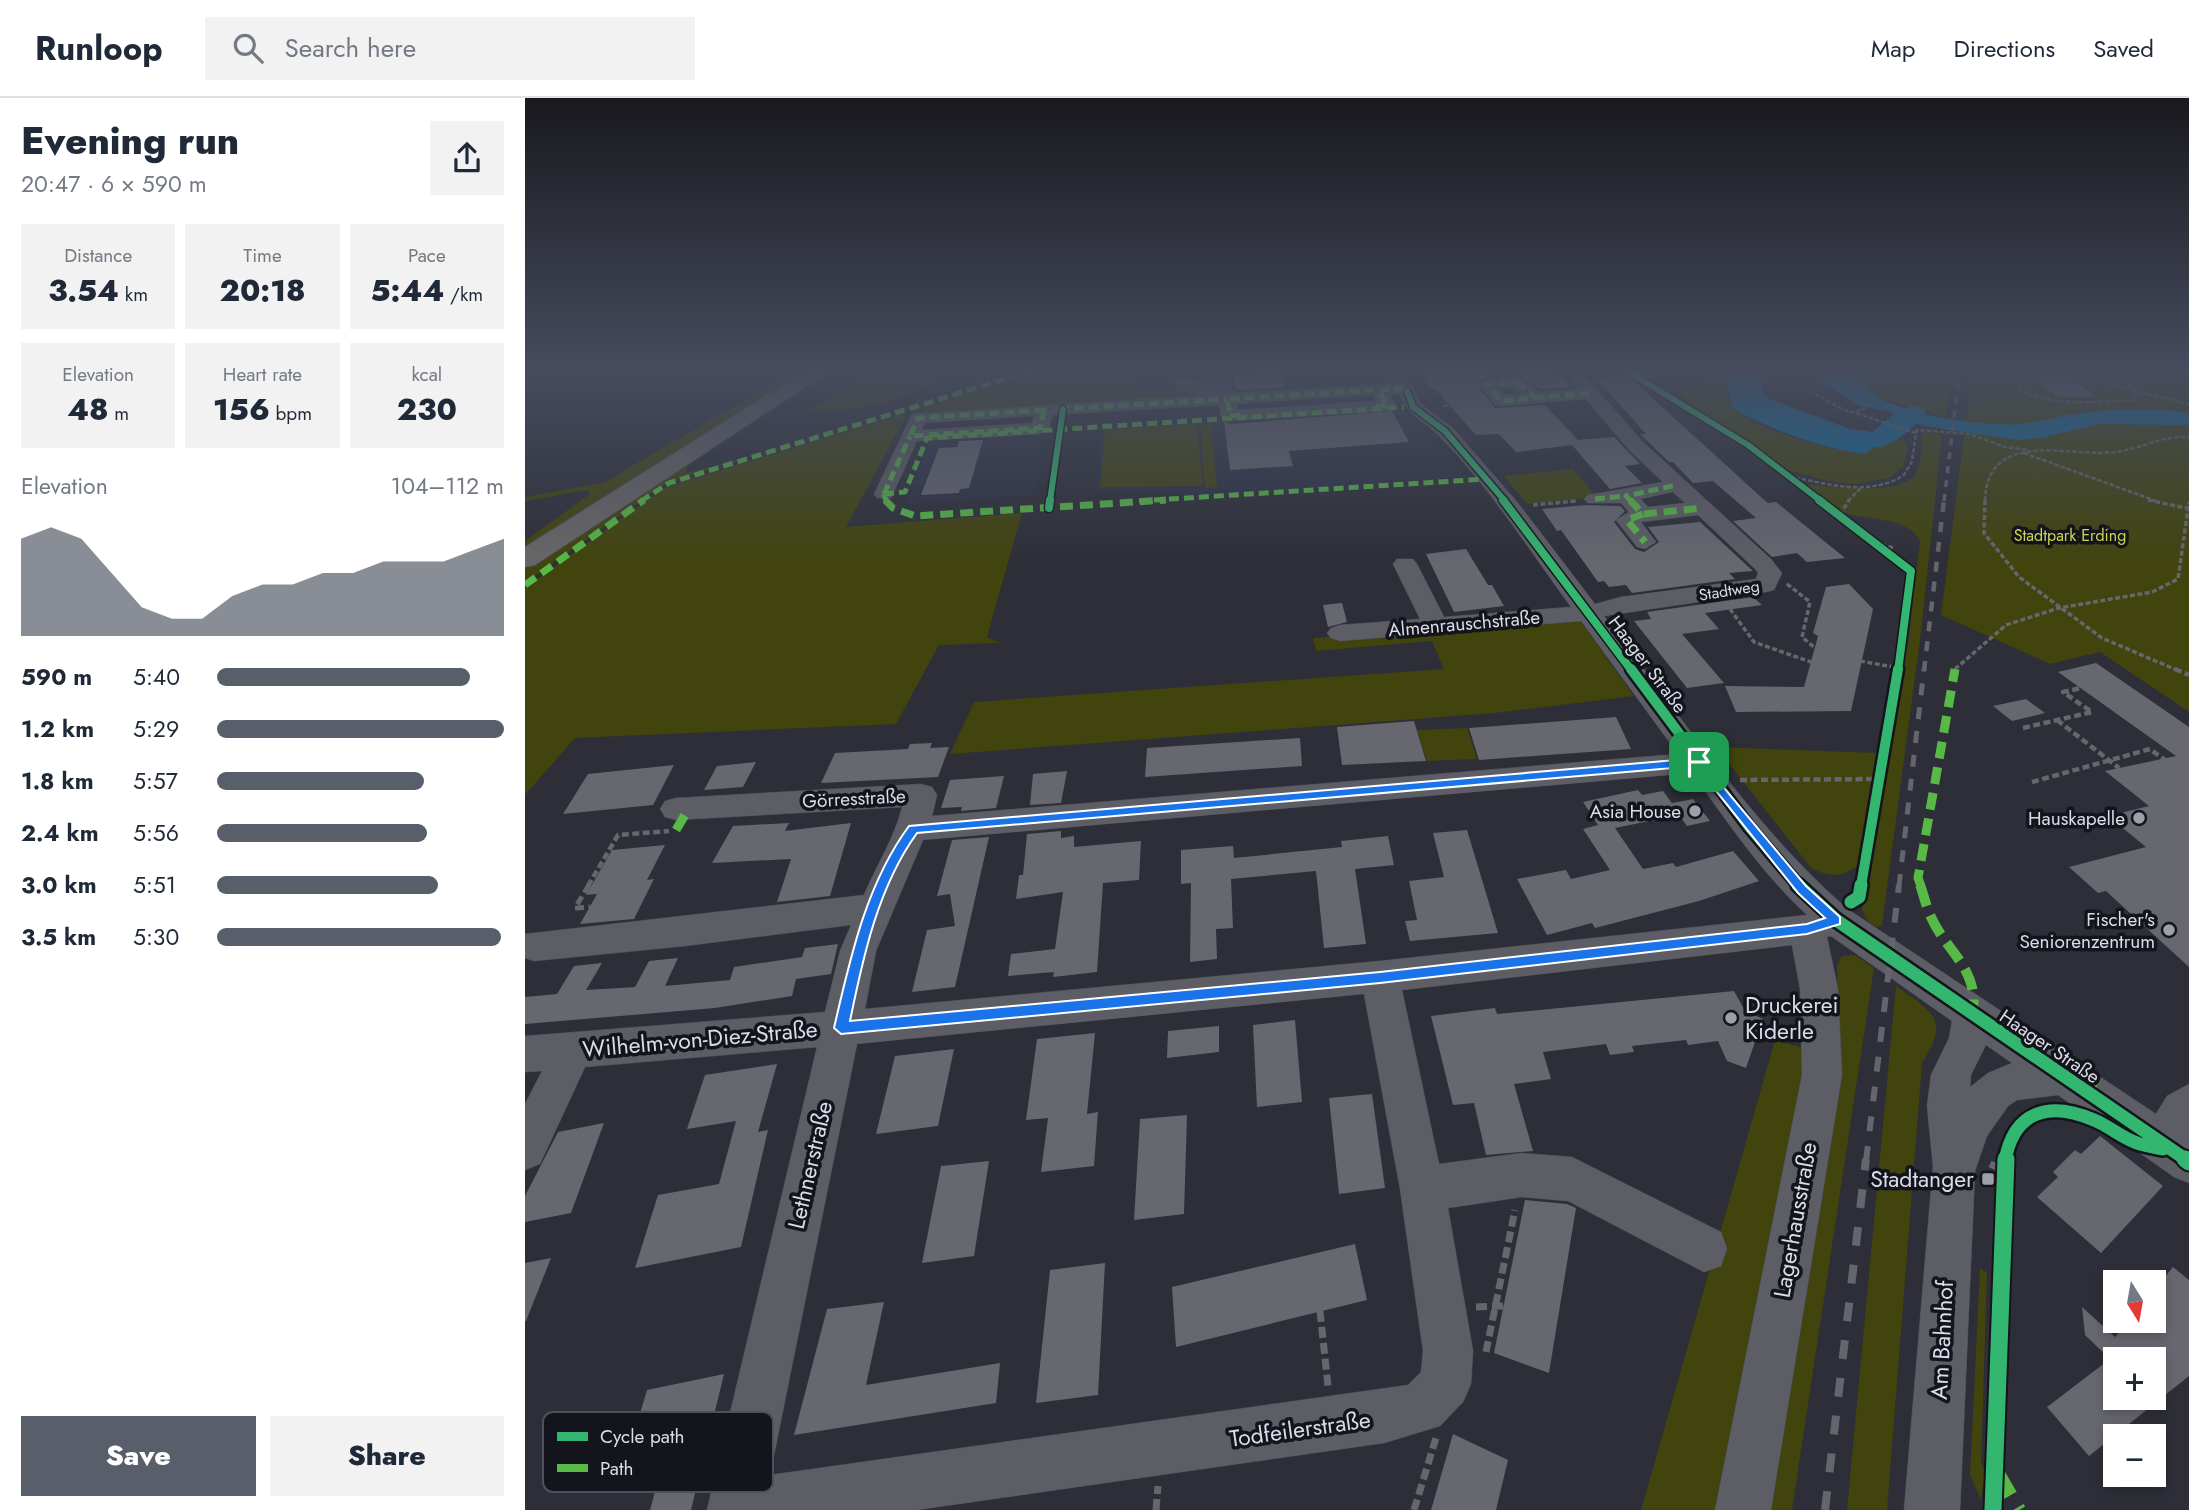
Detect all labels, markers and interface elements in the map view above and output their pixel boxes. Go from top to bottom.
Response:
search box [205,17,695,80]
text: Runloop [35,25,163,72]
icon: search [229,29,267,67]
text: Search here [285,29,416,67]
text: Map [1871,31,1916,66]
text: Directions [1954,31,2055,66]
text: Saved [2093,31,2154,66]
text: Evening run [21,113,239,168]
button: share [430,121,504,195]
text: 20:47 · 6 × 590 m [21,167,207,201]
text: Distance [64,242,132,269]
text: Time [243,242,282,269]
text: Pace [408,242,446,269]
text: 3.54 [48,269,119,312]
text: 20:18 [219,269,306,312]
text: 5:44 [371,269,444,312]
text: km [119,281,148,308]
text: /km [444,281,483,308]
text: Elevation [62,361,134,388]
text: Heart rate [223,361,302,388]
text: kcal [411,361,442,388]
text: 48 [67,388,109,431]
text: 156 [213,388,270,431]
text: 230 [397,388,457,431]
text: m [109,400,129,427]
text: bpm [270,400,312,427]
text: Elevation [21,469,108,503]
text: 104–112 m [391,469,504,503]
park label: Stadtpark Erding [2014,524,2126,547]
street label: Stadtweg [1697,574,1761,607]
street label: Almenrauschstraße [1387,603,1541,644]
street label: Haager Straße [1602,610,1693,719]
text: 590 m [21,660,92,694]
text: 5:40 [133,660,180,694]
text: 1.2 km [21,712,94,746]
text: 5:29 [133,712,179,746]
pin [1669,732,1729,792]
icon: arrive [1680,743,1718,781]
text: 1.8 km [21,764,94,798]
text: 5:57 [133,764,178,798]
street label: Görresstraße [802,782,907,815]
place label: Asia House [1590,798,1681,825]
marker: Asia House [1687,803,1703,819]
place label: Hauskapelle [2028,805,2125,832]
marker: Hauskapelle [2131,810,2147,826]
text: 2.4 km [21,816,99,850]
text: 5:56 [133,816,179,850]
text: 3.0 km [21,868,97,902]
text: 5:51 [133,868,176,902]
place label: Fischer's Seniorenzentrum [2019,906,2155,955]
text: 3.5 km [21,920,96,954]
text: 5:30 [133,920,179,954]
marker: Fischer's Seniorenzentrum [2161,922,2177,938]
place label: Druckerei Kiderle [1745,988,1839,1048]
street label: Haager Straße [1994,1003,2105,1090]
marker: Druckerei Kiderle [1723,1010,1739,1026]
street label: Wilhelm-von-Diez-Straße [581,1012,819,1066]
street label: Lethnerstraße [779,1098,841,1232]
street label: Lagerhausstraße [1765,1139,1825,1300]
place label: Stadtanger [1870,1162,1974,1196]
marker: Stadtanger [1980,1171,1996,1187]
north arrow [2103,1270,2167,1334]
map controls [2103,1270,2166,1487]
street label: Am Bahnhof [1922,1278,1962,1400]
button: + [2103,1347,2166,1410]
street label: Todfeilerstraße [1227,1402,1373,1456]
legend [543,1412,773,1492]
button: Save [21,1416,256,1496]
button: Share [270,1416,504,1496]
text: Cycle path [600,1423,685,1450]
button: − [2103,1424,2166,1487]
text: Path [600,1455,634,1482]

